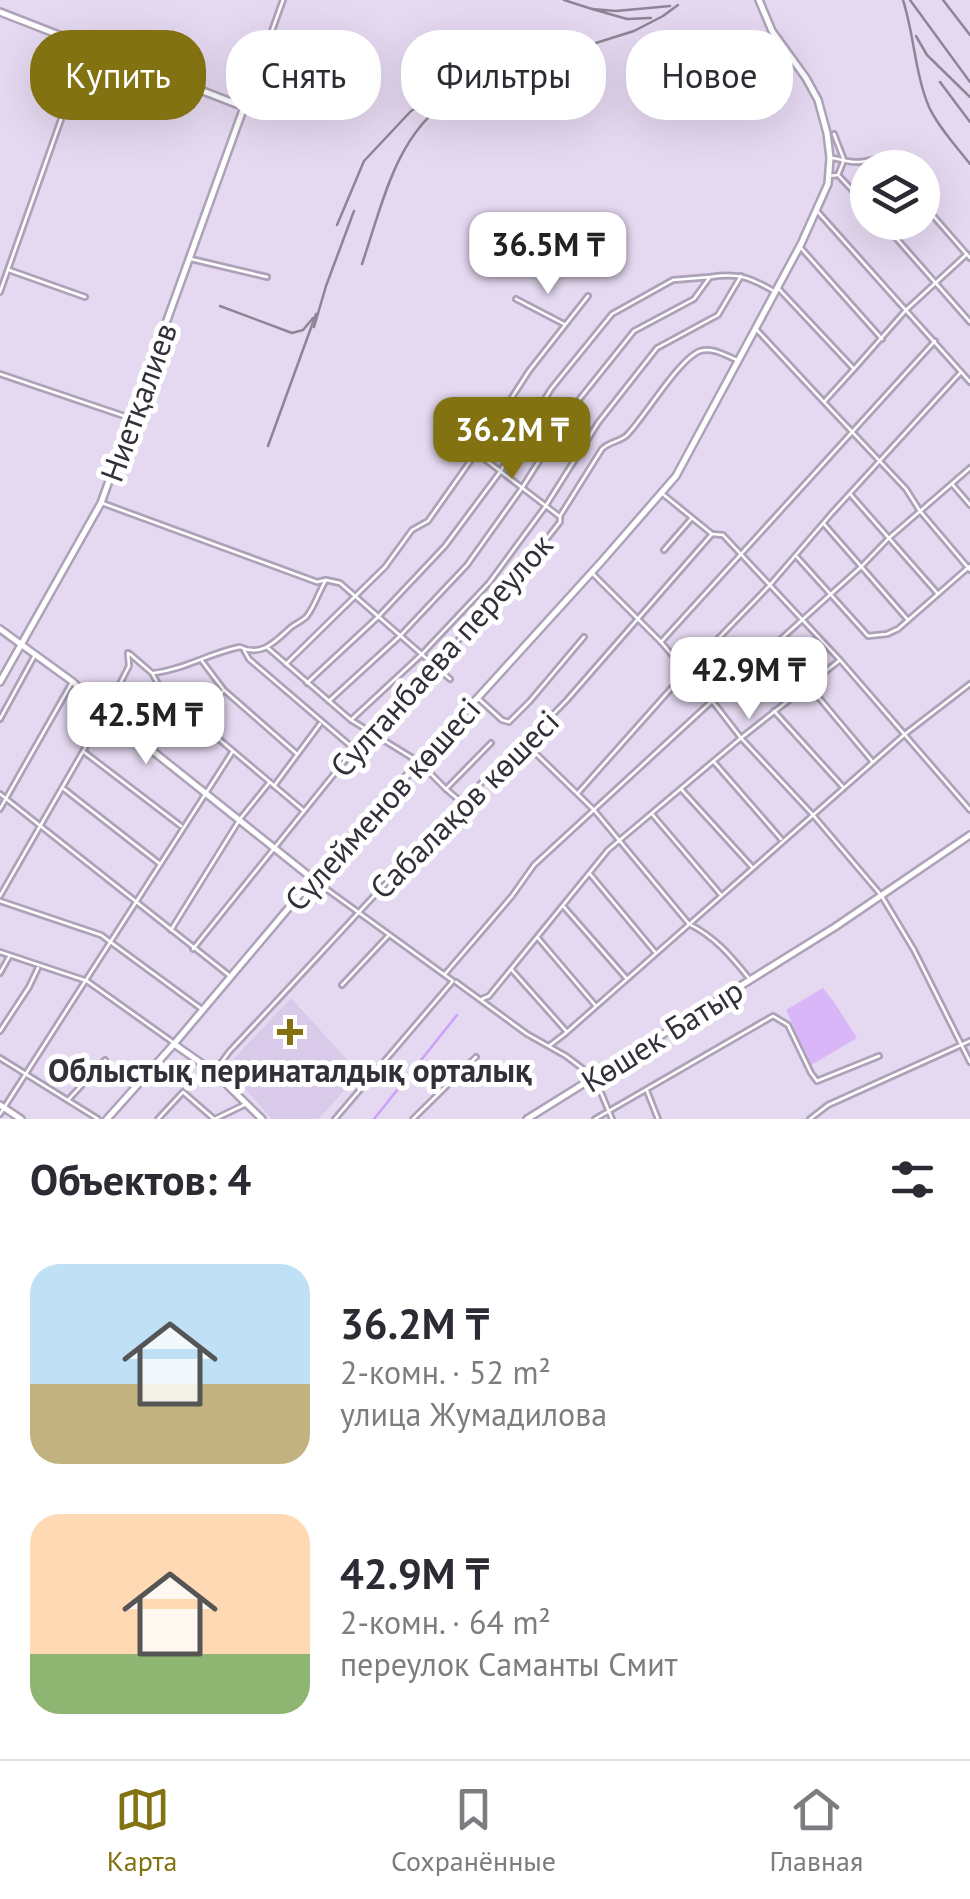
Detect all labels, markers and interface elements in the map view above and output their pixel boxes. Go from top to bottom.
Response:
chip: Купить [30,30,206,120]
chip: Снять [226,30,381,120]
chip: Фильтры [401,30,606,120]
chip: Новое [626,30,793,120]
map controls [850,150,940,240]
button: layers [850,150,940,240]
pin: 36.5M ₸ [456,212,640,297]
text: 36.5M ₸ [491,223,605,265]
street label: Ниетқалиев [90,317,186,487]
pin: 36.2M ₸ [420,397,604,482]
text: 36.2M ₸ [455,408,569,450]
street label: Султанбаева переулок [320,524,562,786]
pin: 42.9M ₸ [657,637,841,722]
text: 42.9M ₸ [692,648,806,690]
pin: 42.5M ₸ [54,682,238,767]
street label: Сүлейменов көшесі [275,688,489,920]
text: 42.5M ₸ [89,693,203,735]
street label: Сабалақов көшесі [360,700,568,908]
street label: Көшек Батыр [573,969,751,1101]
marker: Облыстық перинаталдық орталық [277,1019,303,1045]
place label: Облыстық перинаталдық орталық [48,1049,532,1091]
text: Объектов: 4 [30,1152,251,1207]
icon: filters [885,1152,940,1207]
text: 36.2M ₸ [340,1296,489,1351]
icon: home [110,1304,230,1424]
text: 2-комн. · 52 m² [340,1351,551,1393]
text: улица Жумадилова [340,1393,607,1435]
text: 42.9M ₸ [340,1546,489,1601]
icon: home [110,1554,230,1674]
text: 2-комн. · 64 m² [340,1601,551,1643]
text: переулок Саманты Смит [340,1643,677,1685]
tab: Карта [107,1782,177,1879]
tab: Сохранённые [391,1782,556,1879]
tab: Главная [769,1782,863,1879]

